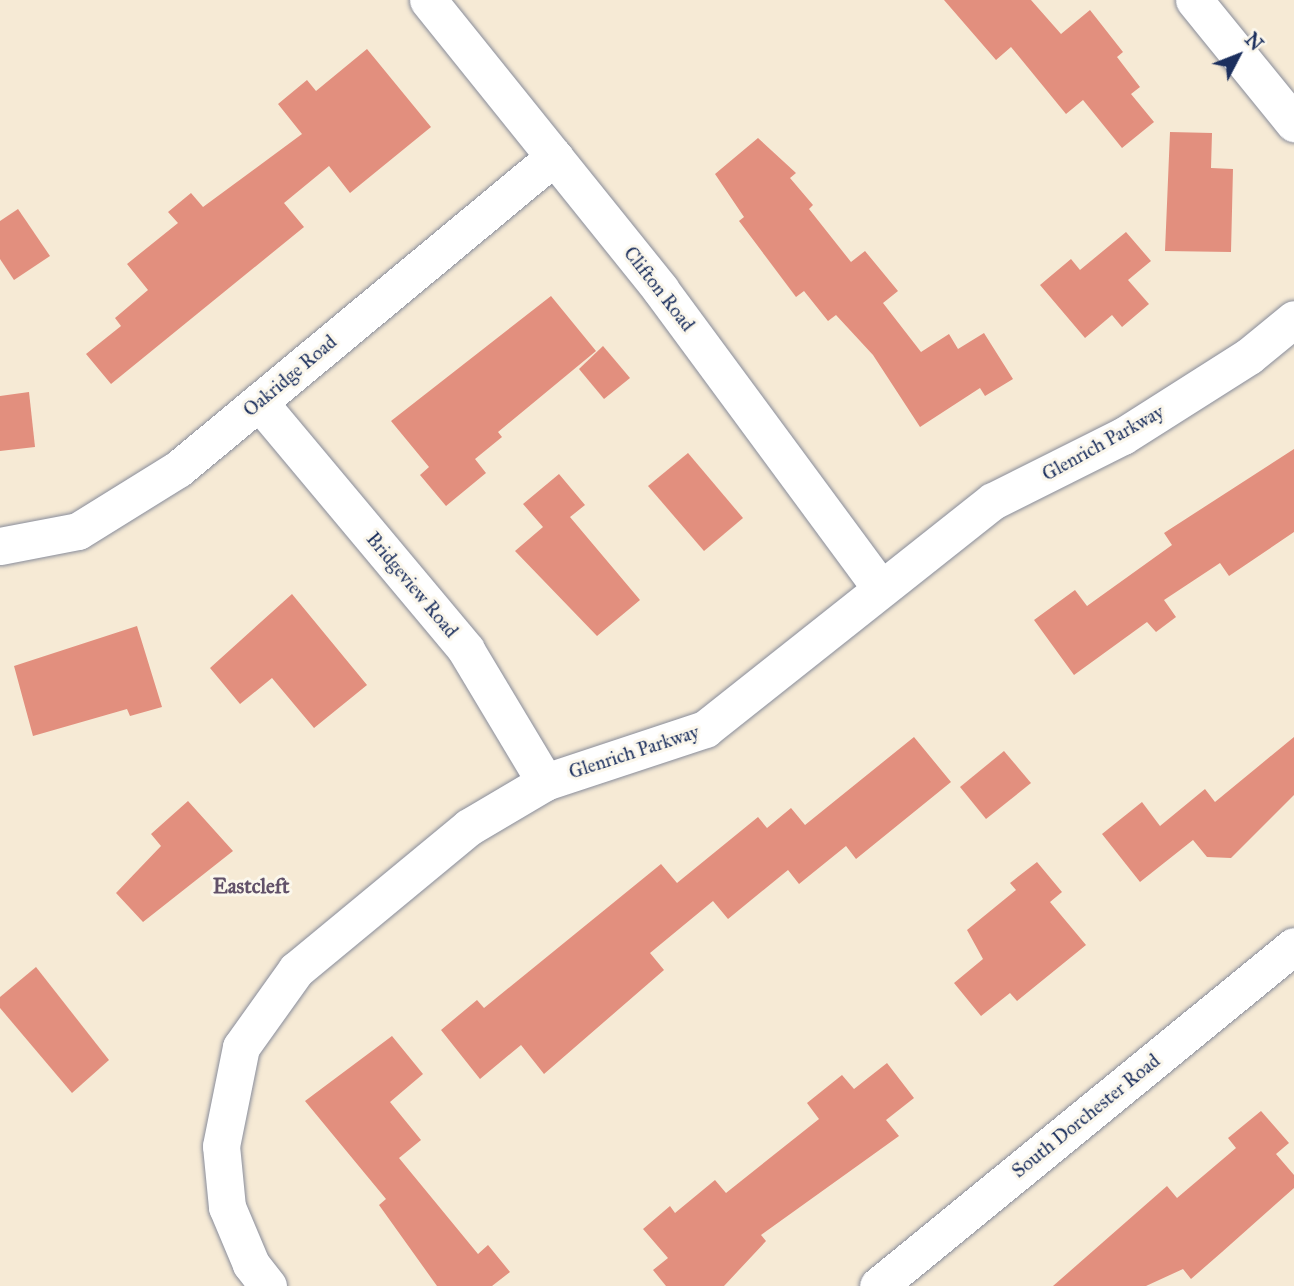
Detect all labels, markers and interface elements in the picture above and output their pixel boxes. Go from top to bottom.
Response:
north arrow [1203,21,1273,91]
text: N [1240,28,1268,55]
street label: Clifton Road [619,242,699,336]
street label: Oakridge Road [239,330,341,422]
street label: Glenrich Parkway [1038,400,1168,486]
street label: Bridgeview Road [361,528,463,642]
street label: Glenrich Parkway [566,720,702,784]
district label: Eastcleft [213,873,289,899]
street label: South Dorchester Road [1008,1049,1164,1183]

